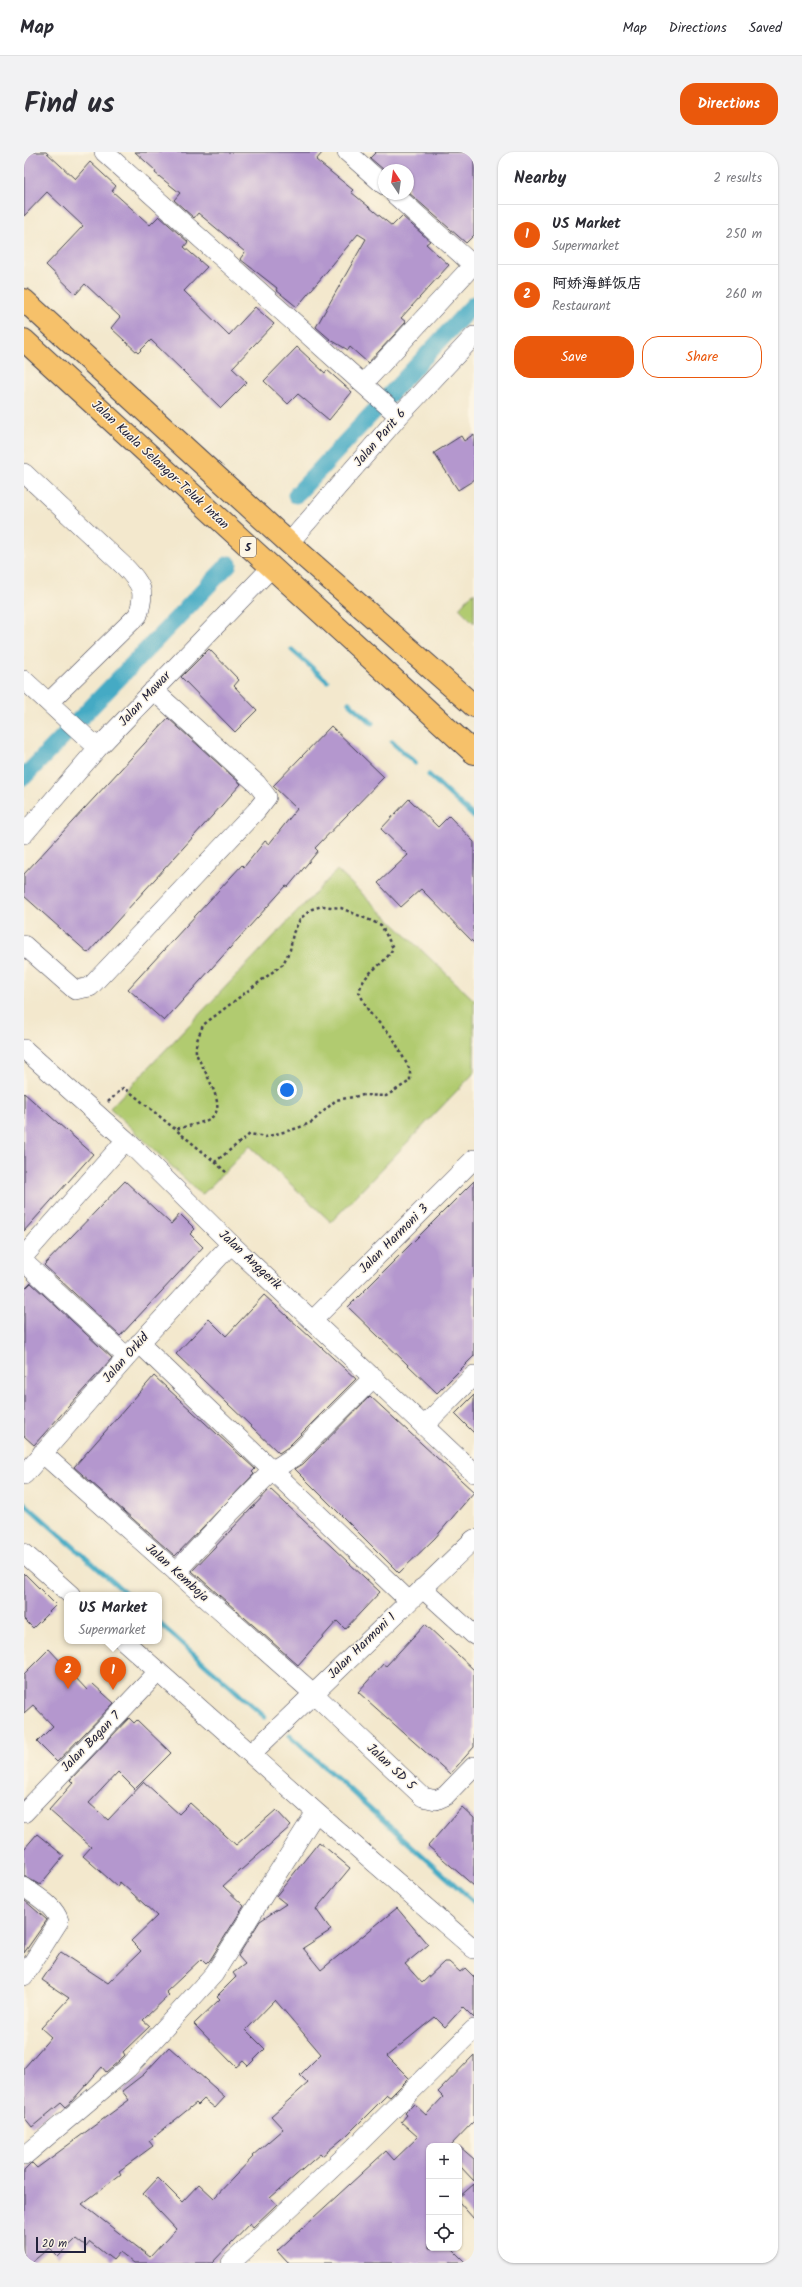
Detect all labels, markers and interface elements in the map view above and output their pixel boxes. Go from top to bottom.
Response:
text: Map [20,13,54,43]
text: Map [622,17,647,39]
text: Directions [669,17,727,39]
text: Saved [749,17,782,39]
text: Find us [24,82,115,127]
button: Directions [680,83,778,125]
north arrow [378,164,414,200]
text: Nearby [514,165,566,192]
text: 2 results [714,168,762,189]
text: US Market [552,212,621,236]
text: 1 [525,224,529,245]
text: 250 m [725,224,762,245]
text: Supermarket [552,236,619,257]
text: 阿娇海鲜饭店 [552,272,642,296]
text: 2 [523,284,531,305]
text: 260 m [725,284,762,305]
text: Restaurant [552,296,611,317]
button: Save [514,336,634,378]
button: Share [642,336,762,378]
street label: Jalan Kuala Selangor-Teluk Intan [86,395,234,535]
street label: Jalan Parit 6 [349,404,411,472]
road number: 5 [240,537,256,557]
street label: Jalan Mawar [114,666,177,731]
your location [277,1080,297,1100]
street label: Jalan Harmoni 3 [354,1199,434,1279]
street label: Jalan Anggerik [214,1225,287,1296]
street label: Jalan Orkid [98,1328,155,1388]
street label: Jalan Kemboja [140,1539,214,1607]
popup [64,1592,162,1644]
text: US Market [79,1596,147,1620]
street label: Jalan Harmoni 1 [323,1608,401,1684]
text: Supermarket [79,1620,146,1641]
pin: 2 [55,1656,81,1689]
pin: 1 [100,1657,126,1690]
street label: Jalan Bagan 7 [56,1706,126,1777]
street label: Jalan SD 5 [361,1738,421,1796]
map controls [426,2143,462,2251]
button: + [426,2143,462,2179]
button: − [426,2179,462,2215]
button: locate [426,2215,462,2251]
scale bar [36,2235,86,2254]
text: 20 m [42,2235,67,2253]

